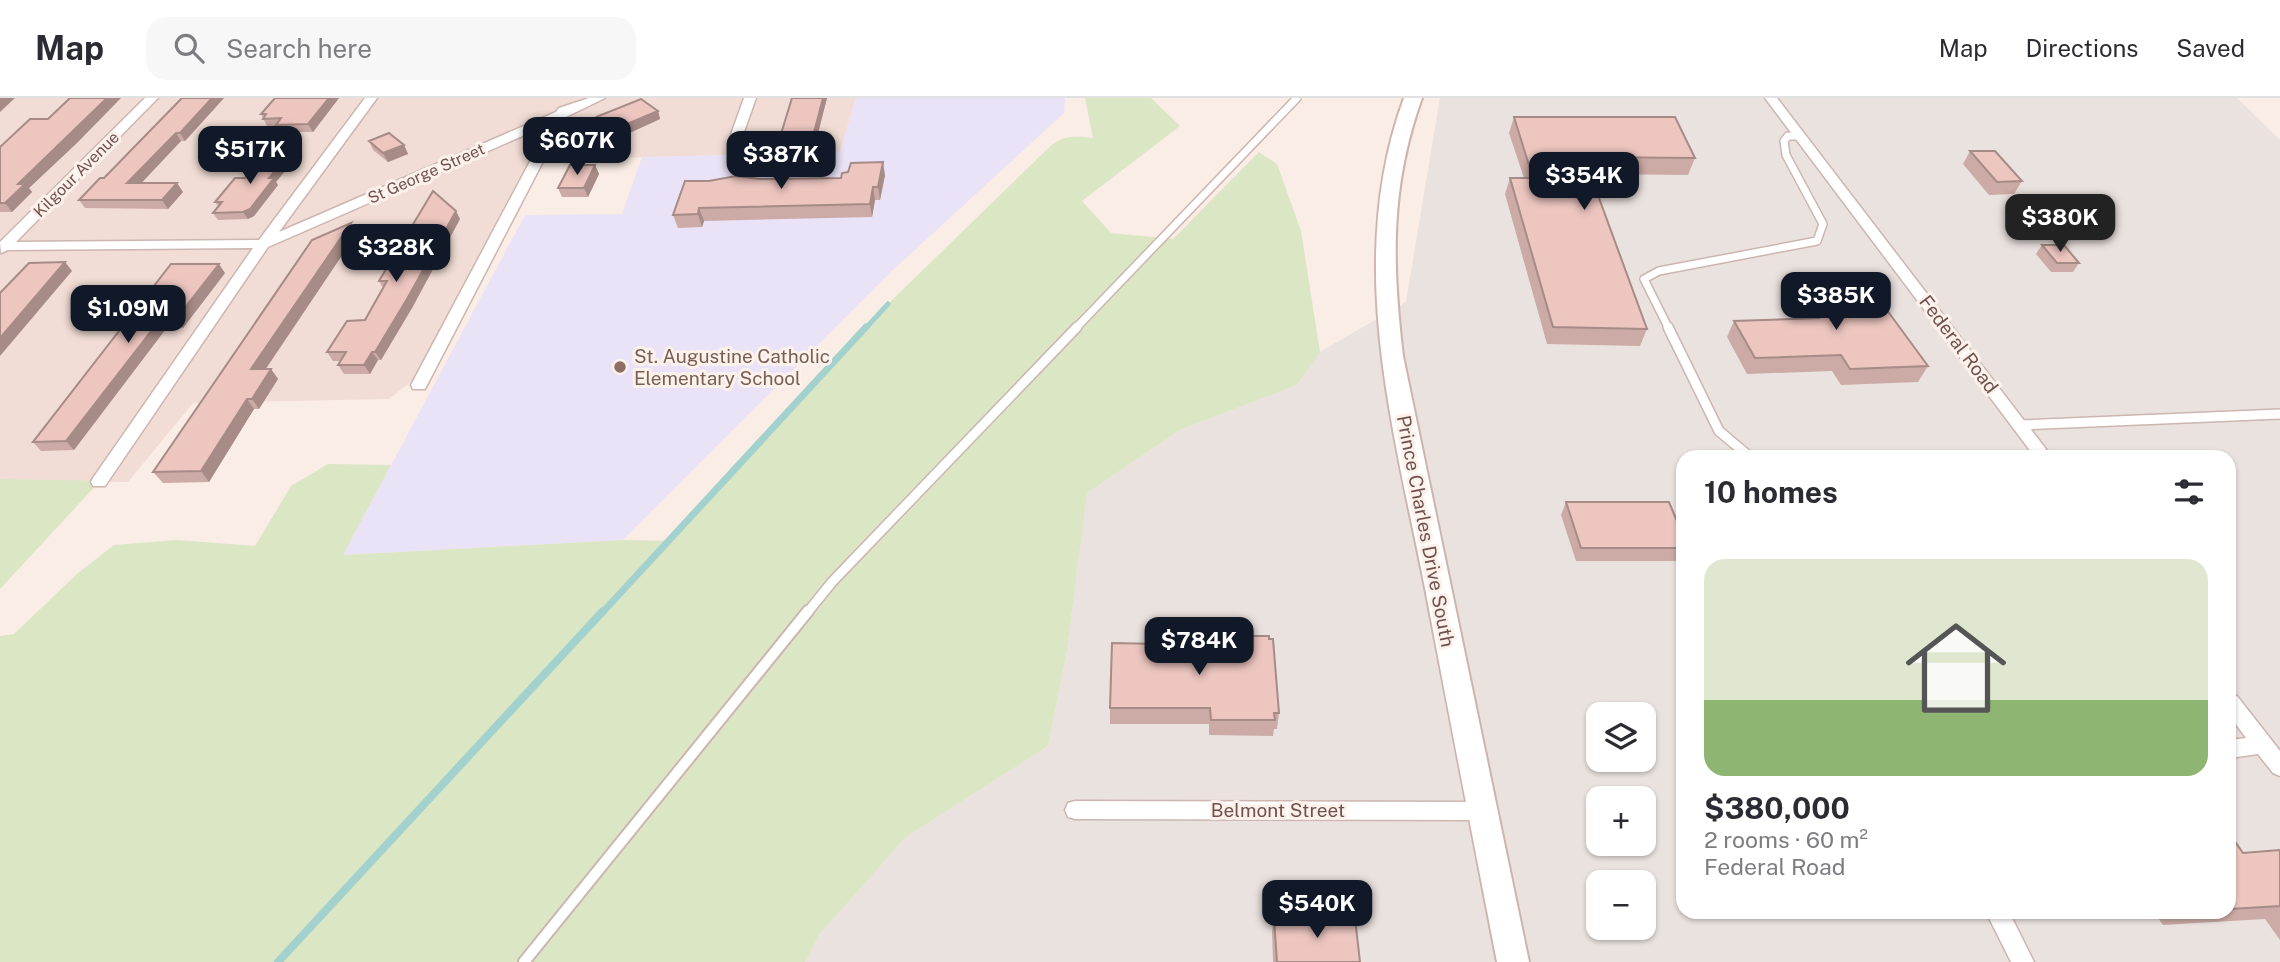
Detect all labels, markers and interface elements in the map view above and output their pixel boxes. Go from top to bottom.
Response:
search box [146,17,636,80]
text: Map [35,29,104,67]
icon: search [170,29,208,67]
text: Search here [226,33,372,64]
text: Map [1939,34,1988,62]
text: Directions [2026,34,2138,62]
text: Saved [2176,34,2245,62]
pin: $607K [528,118,626,177]
pin: $517K [201,126,299,186]
text: $607K [539,126,615,153]
street label: Kilgour Avenue [30,128,123,221]
pin: $387K [732,132,830,191]
text: $517K [214,135,286,162]
street label: St George Street [365,139,487,208]
text: $387K [743,140,819,167]
pin: $354K [1535,152,1633,212]
text: $354K [1545,161,1623,188]
pin: $380K [2011,194,2109,254]
text: $380K [2021,203,2099,230]
pin: $328K [347,225,445,284]
text: $328K [357,233,435,260]
pin: $385K [1787,272,1885,332]
text: $385K [1797,281,1875,308]
pin: $1.09M [71,286,185,345]
street label: Federal Road [1915,291,2003,397]
text: $1.09M [87,294,169,321]
place label: St. Augustine Catholic Elementary School [634,345,830,389]
marker: St. Augustine Catholic Elementary School [612,359,628,375]
street label: Prince Charles Drive South [1393,413,1459,649]
icon: filters [2170,473,2208,511]
text: 10 homes [1704,474,1838,510]
icon: home [1893,605,2019,731]
pin: $784K [1150,618,1248,677]
text: $784K [1161,626,1237,653]
map controls [1586,702,1656,940]
button: layers [1586,702,1656,772]
button: + [1586,786,1656,856]
text: $380,000 [1704,790,1850,826]
street label: Belmont Street [1211,799,1345,821]
text: 2 rooms · 60 m² [1704,826,1868,853]
text: Federal Road [1704,853,1845,880]
button: − [1586,870,1656,940]
pin: $540K [1268,880,1366,940]
text: $540K [1278,889,1356,916]

